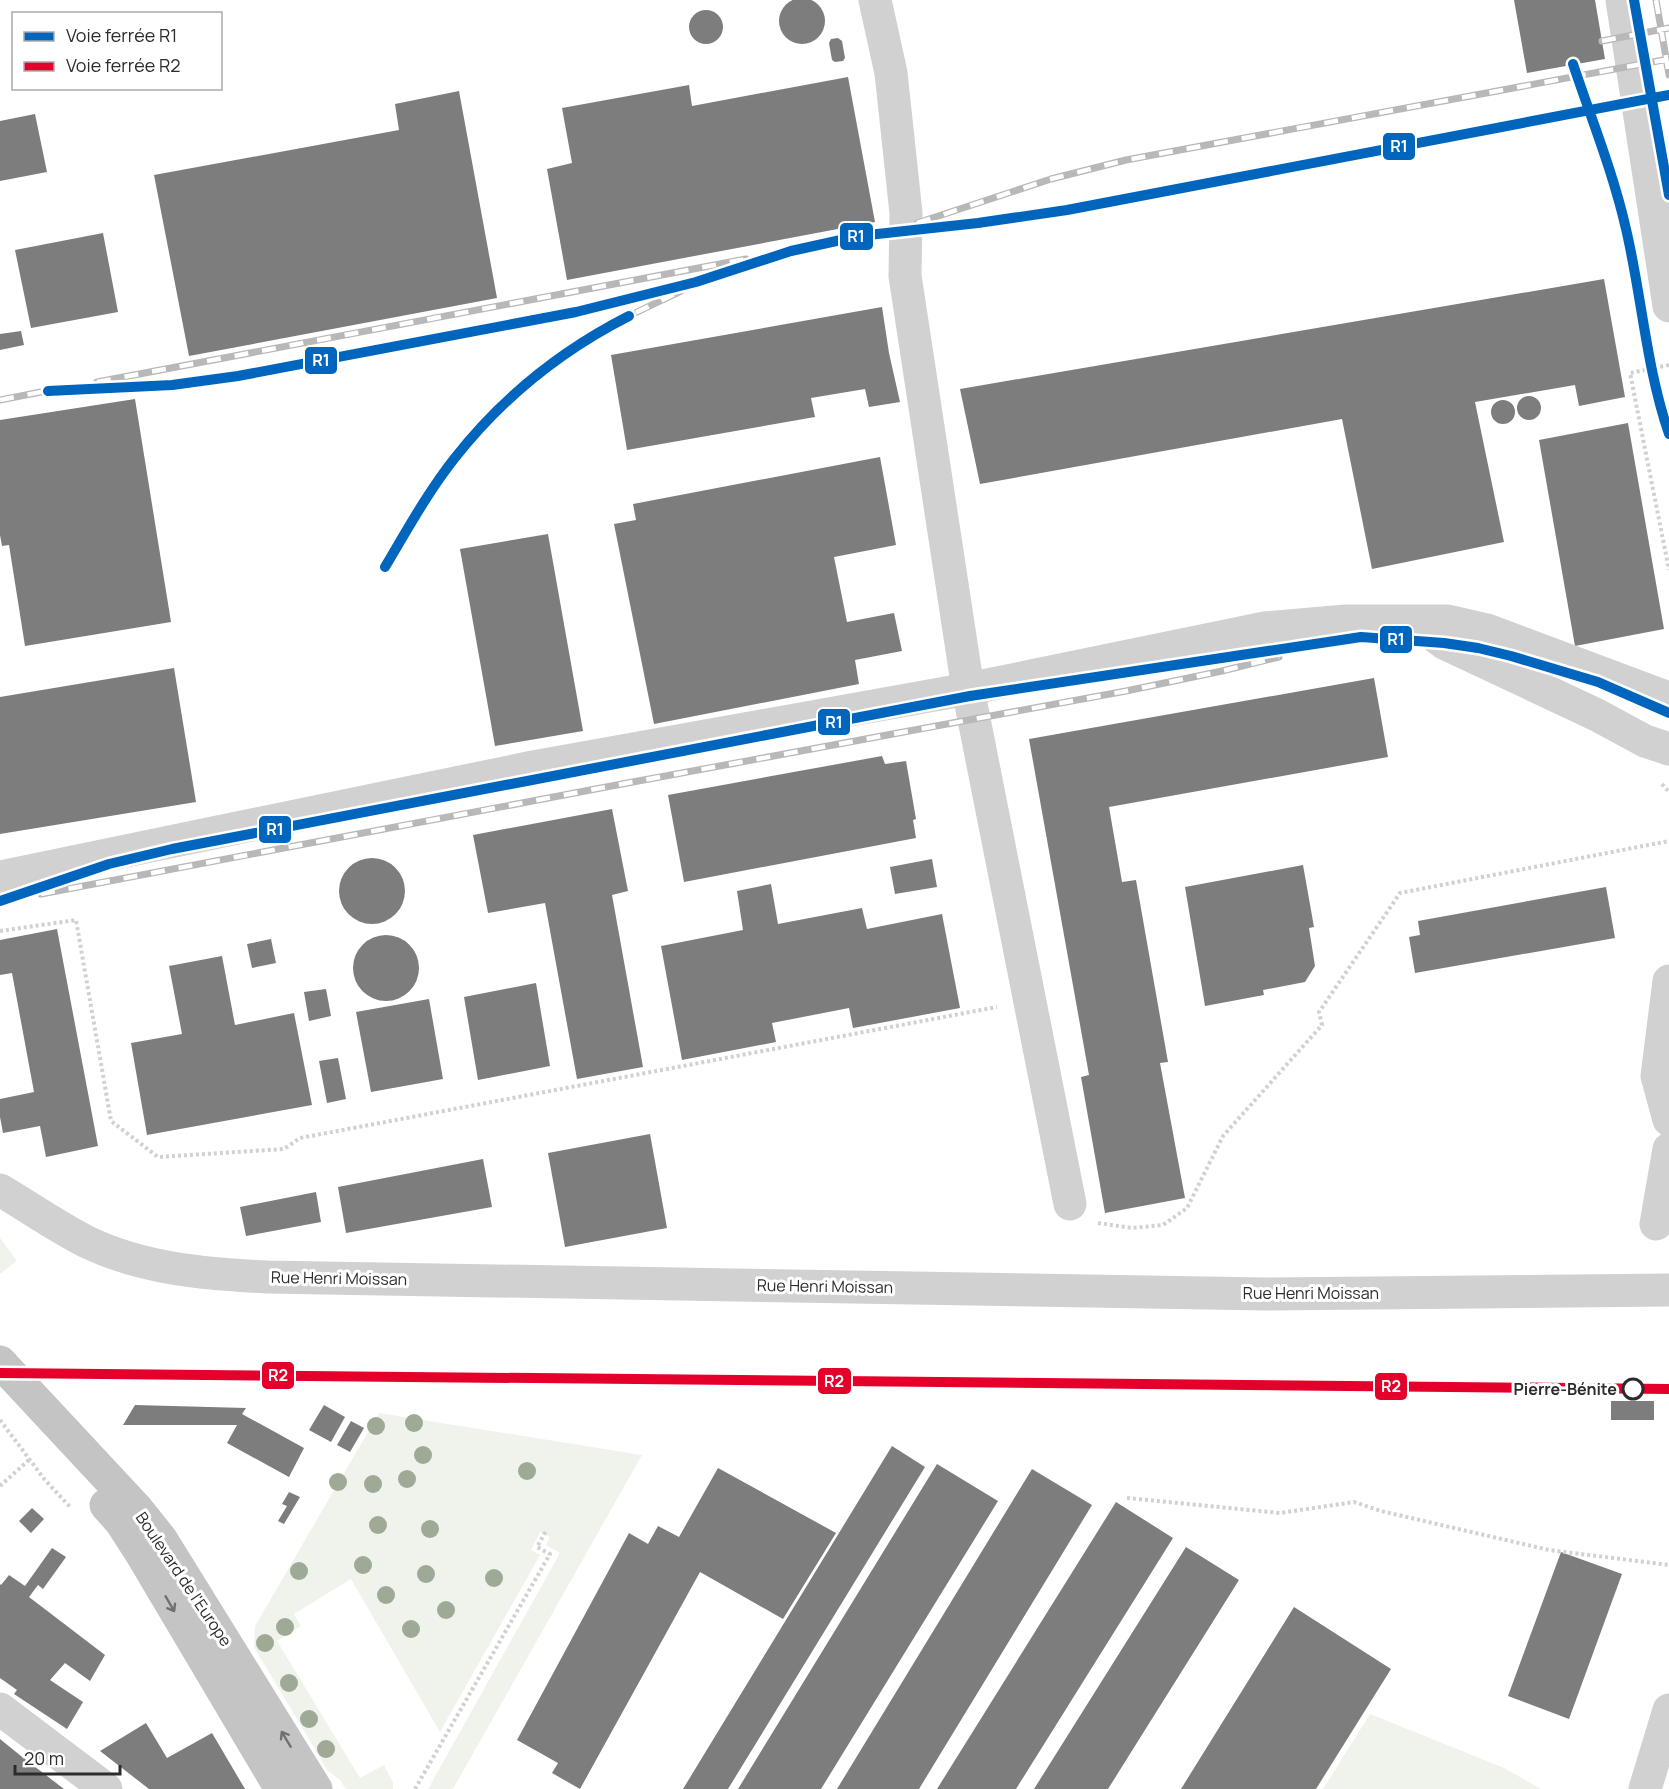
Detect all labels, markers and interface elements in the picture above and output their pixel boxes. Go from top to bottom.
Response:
legend [12,12,222,90]
text: Voie ferrée R1 [66,23,177,47]
text: Voie ferrée R2 [66,53,181,77]
line badge: R1 [1382,132,1416,161]
text: R1 [1390,135,1408,157]
line badge: R1 [839,222,874,251]
text: R1 [847,225,865,247]
line badge: R1 [304,346,338,375]
text: R1 [312,349,330,371]
line badge: R1 [1379,625,1413,654]
text: R1 [1387,628,1405,650]
line badge: R1 [817,708,851,736]
text: R1 [825,711,843,733]
line badge: R1 [258,815,292,844]
text: R1 [266,818,284,840]
street label: Rue Henri Moissan [271,1266,407,1290]
street label: Rue Henri Moissan [757,1274,893,1298]
street label: Rue Henri Moissan [1243,1282,1379,1304]
line badge: R2 [261,1361,295,1390]
text: R2 [268,1364,288,1386]
line badge: R2 [817,1367,852,1395]
text: R2 [824,1370,844,1392]
line badge: R2 [1374,1372,1408,1401]
text: R2 [1381,1375,1401,1397]
place label: Pierre-Bénite [1514,1378,1617,1400]
marker: Pierre-Bénite [1622,1378,1644,1400]
street label: Boulevard de l'Europe [131,1508,237,1650]
one-way arrow [165,1595,177,1612]
one-way arrow [279,1731,291,1748]
scale bar [15,1738,120,1776]
text: 20 m [24,1746,64,1770]

